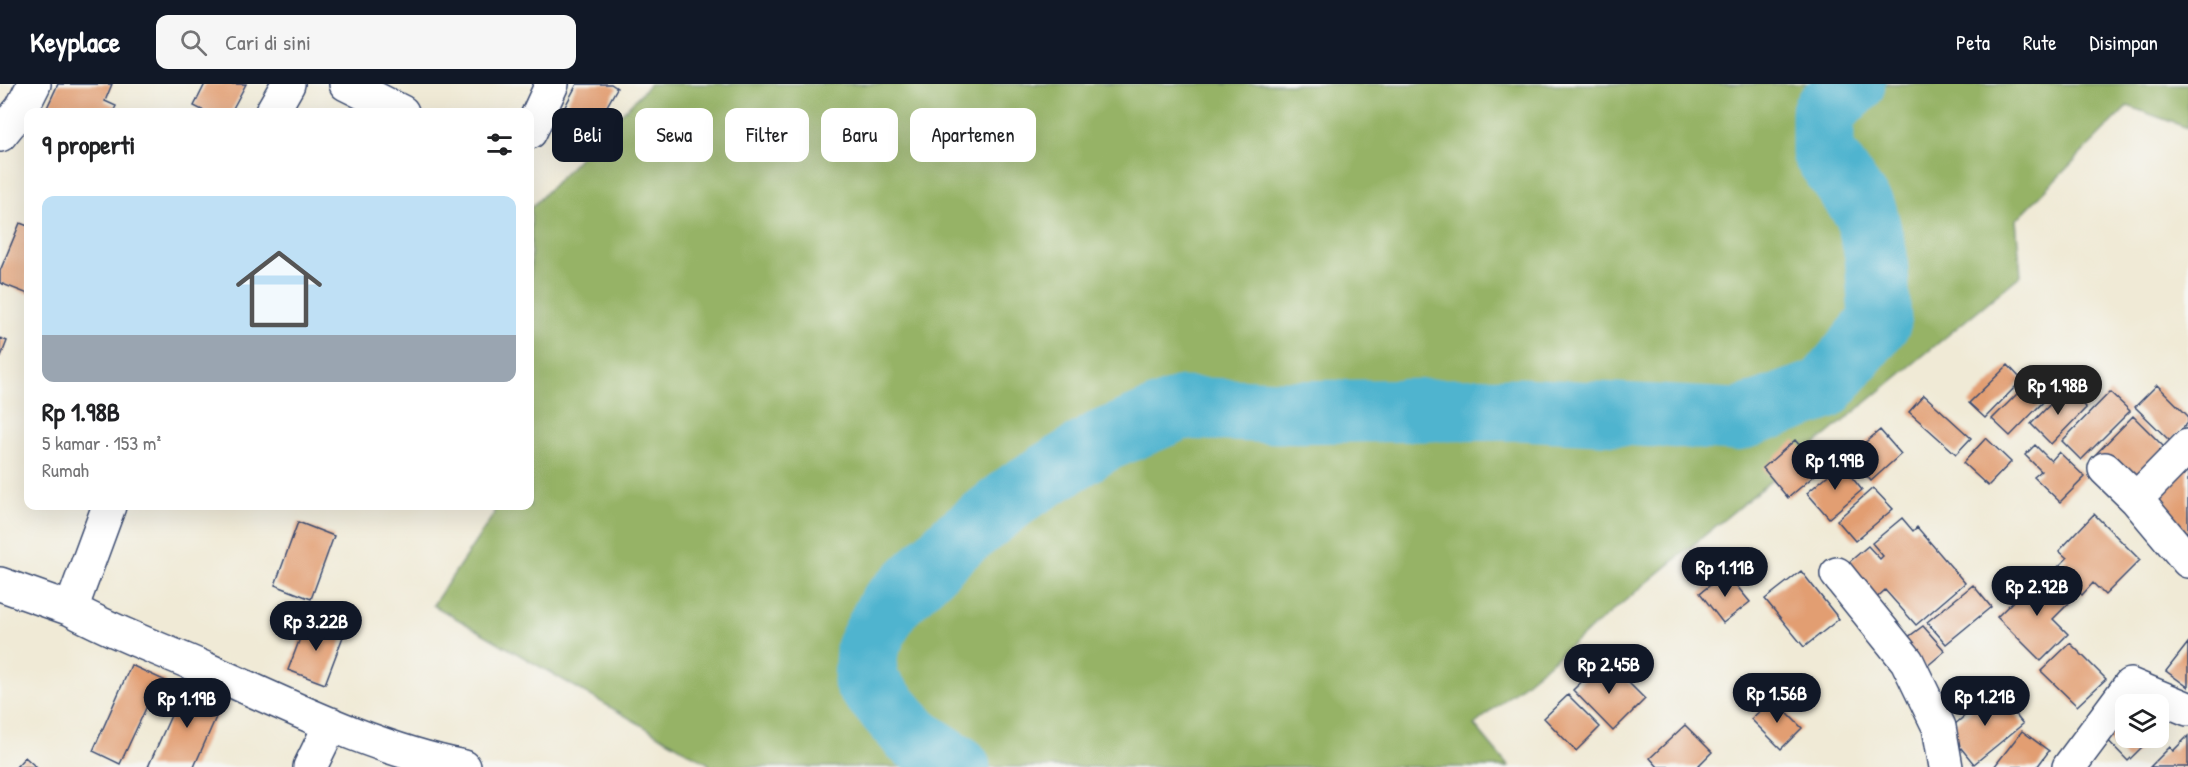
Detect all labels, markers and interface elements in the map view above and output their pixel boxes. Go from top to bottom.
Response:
search box [156,15,576,69]
text: Keyplace [30,23,120,61]
icon: search [177,26,210,59]
text: Cari di sini [225,27,311,57]
text: Peta [1956,28,1990,57]
text: Rute [2023,28,2057,57]
text: Disimpan [2090,28,2158,57]
chip: Beli [552,108,623,162]
chip: Sewa [635,108,713,162]
chip: Filter [725,108,809,162]
chip: Baru [821,108,898,162]
chip: Apartemen [910,108,1036,162]
text: 9 properti [42,127,135,162]
icon: filters [483,128,516,161]
icon: home [225,235,333,343]
pin: Rp 1.98B [1996,365,2120,416]
text: Rp 1.98B [2028,371,2088,398]
text: Rp 1.98B [42,394,120,429]
text: 5 kamar · 153 m² [42,429,161,456]
pin: Rp 1.99B [1773,440,1897,491]
text: Rp 1.99B [1806,446,1864,473]
text: Rumah [42,456,89,483]
pin: Rp 1.11B [1663,547,1787,598]
text: Rp 1.11B [1696,553,1754,580]
pin: Rp 2.92B [1975,566,2099,617]
text: Rp 2.92B [2006,572,2068,599]
pin: Rp 3.22B [254,601,378,652]
text: Rp 3.22B [284,607,348,634]
pin: Rp 2.45B [1547,644,1671,695]
text: Rp 2.45B [1578,650,1640,677]
pin: Rp 1.56B [1715,673,1839,724]
pin: Rp 1.21B [1923,676,2047,727]
pin: Rp 1.19B [125,678,249,729]
text: Rp 1.56B [1747,679,1807,706]
text: Rp 1.21B [1955,682,2015,709]
text: Rp 1.19B [158,684,216,711]
map controls [2115,694,2169,748]
button: layers [2115,694,2169,748]

